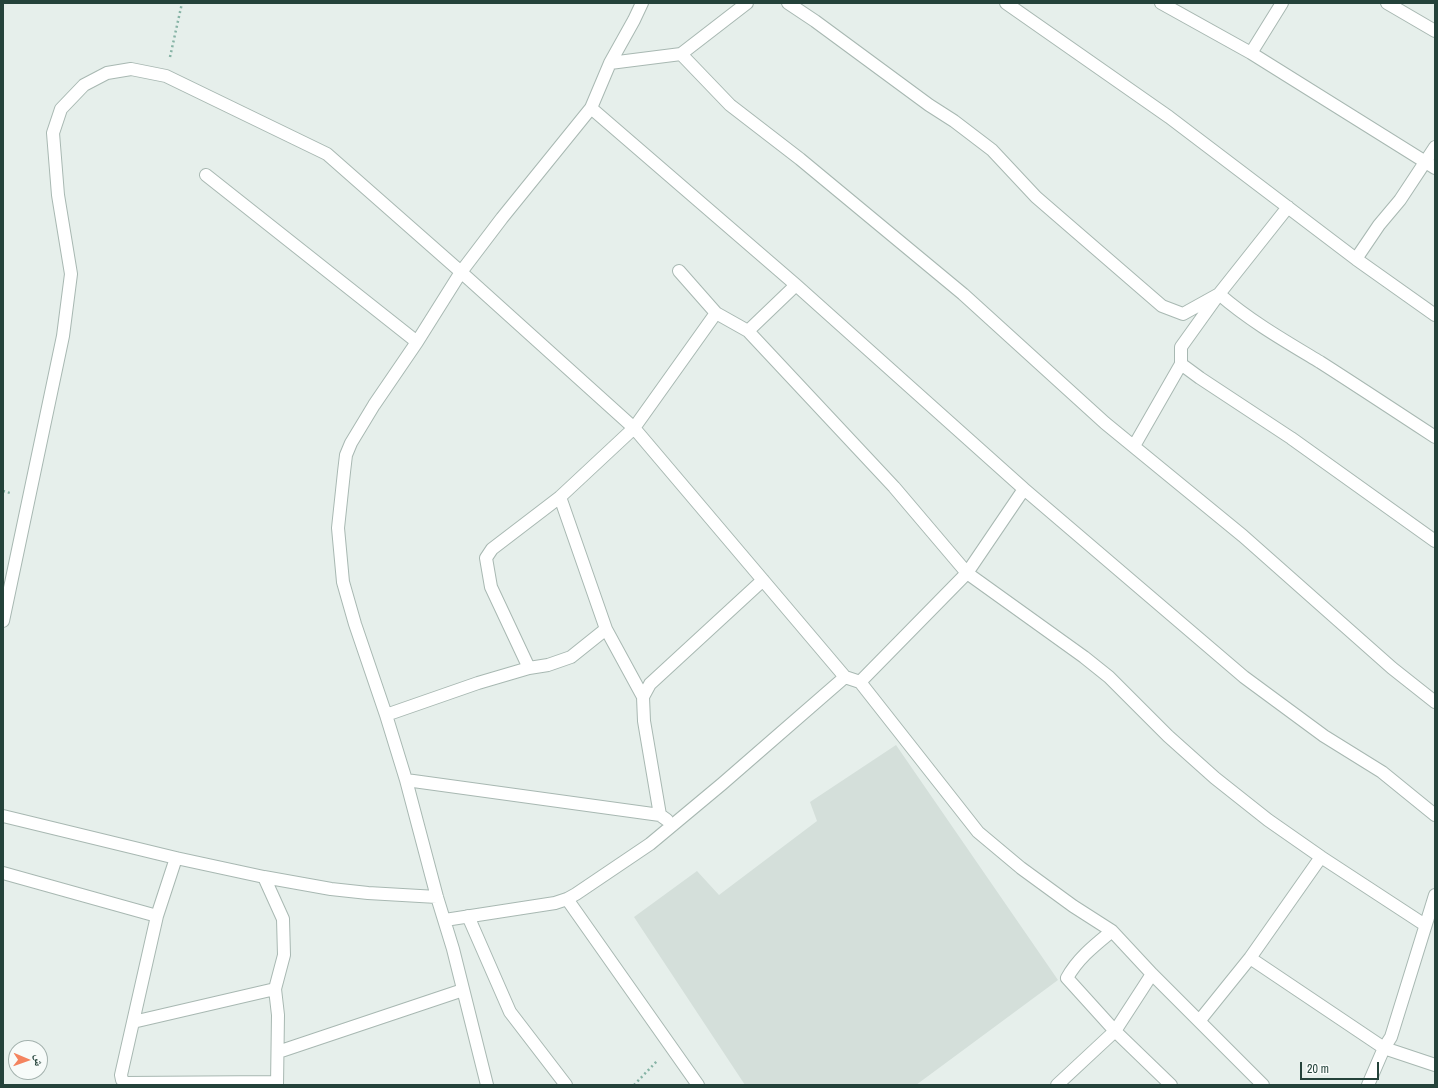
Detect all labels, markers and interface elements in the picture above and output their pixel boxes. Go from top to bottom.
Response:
north arrow [8,1040,48,1080]
text: ش [32,1054,46,1066]
scale bar [1302,1054,1381,1080]
text: 20 m [1307,1061,1329,1077]

